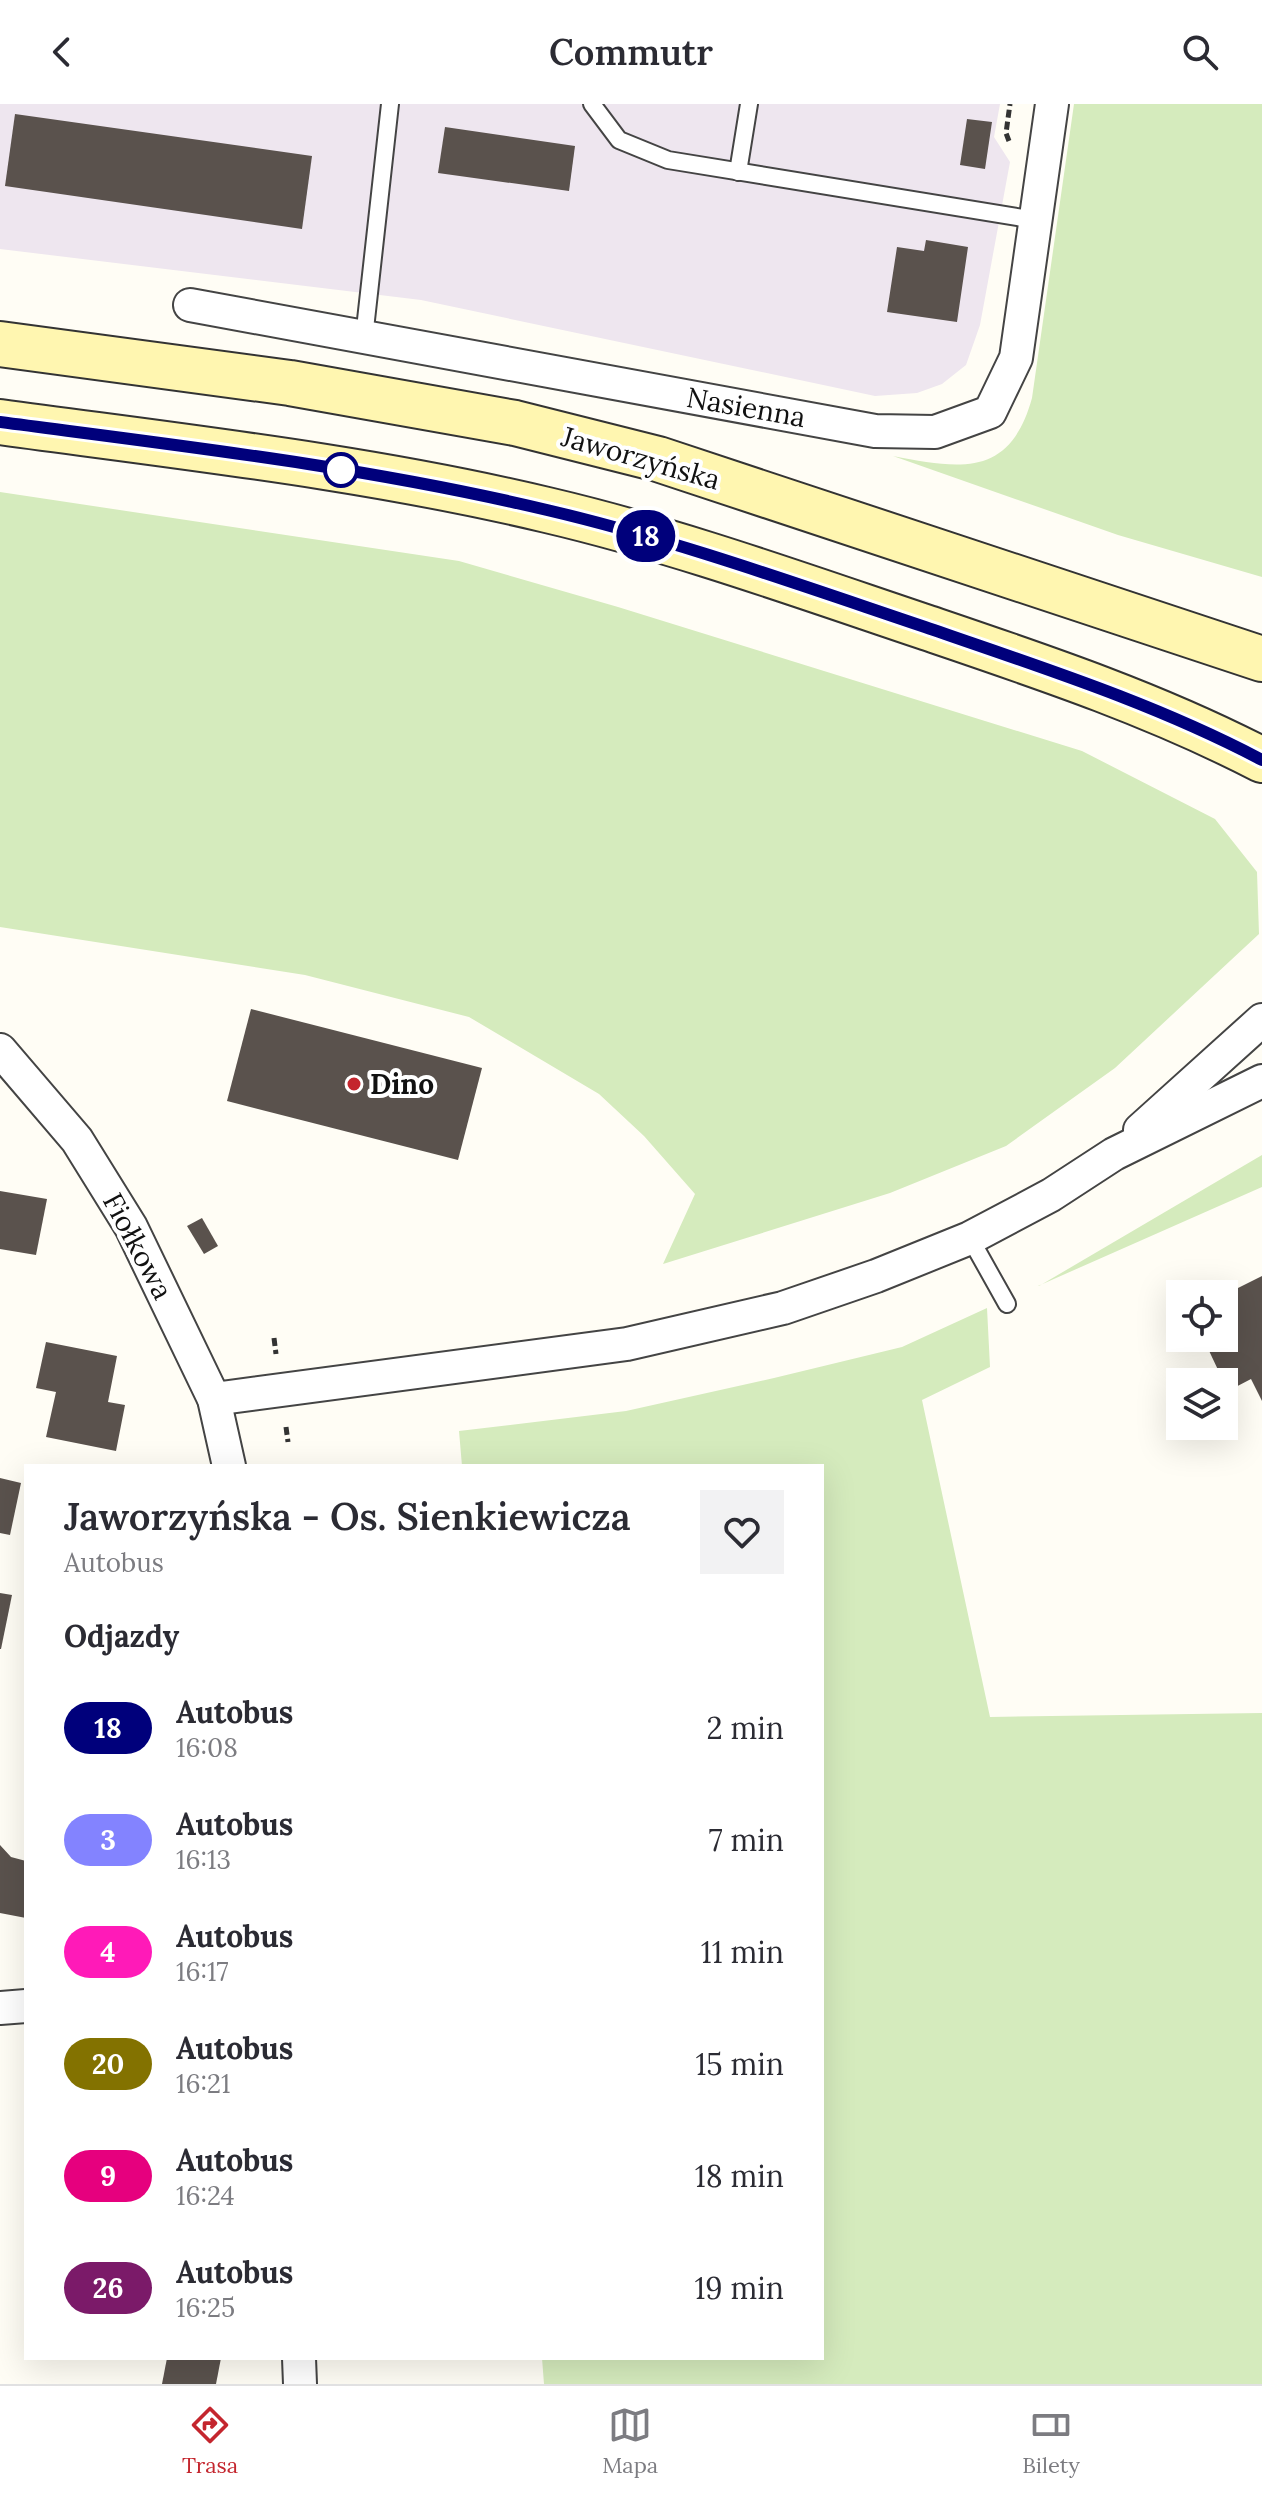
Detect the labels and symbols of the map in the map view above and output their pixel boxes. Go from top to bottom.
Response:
street label: Nasienna [684,379,808,435]
street label: Jaworzyńska [557,418,724,498]
unlabelled marker [324,453,358,487]
line badge: 18 [610,510,682,562]
place label: Dino [370,1066,434,1102]
marker: Dino [345,1075,363,1093]
street label: Fiołkowa [95,1187,181,1305]

